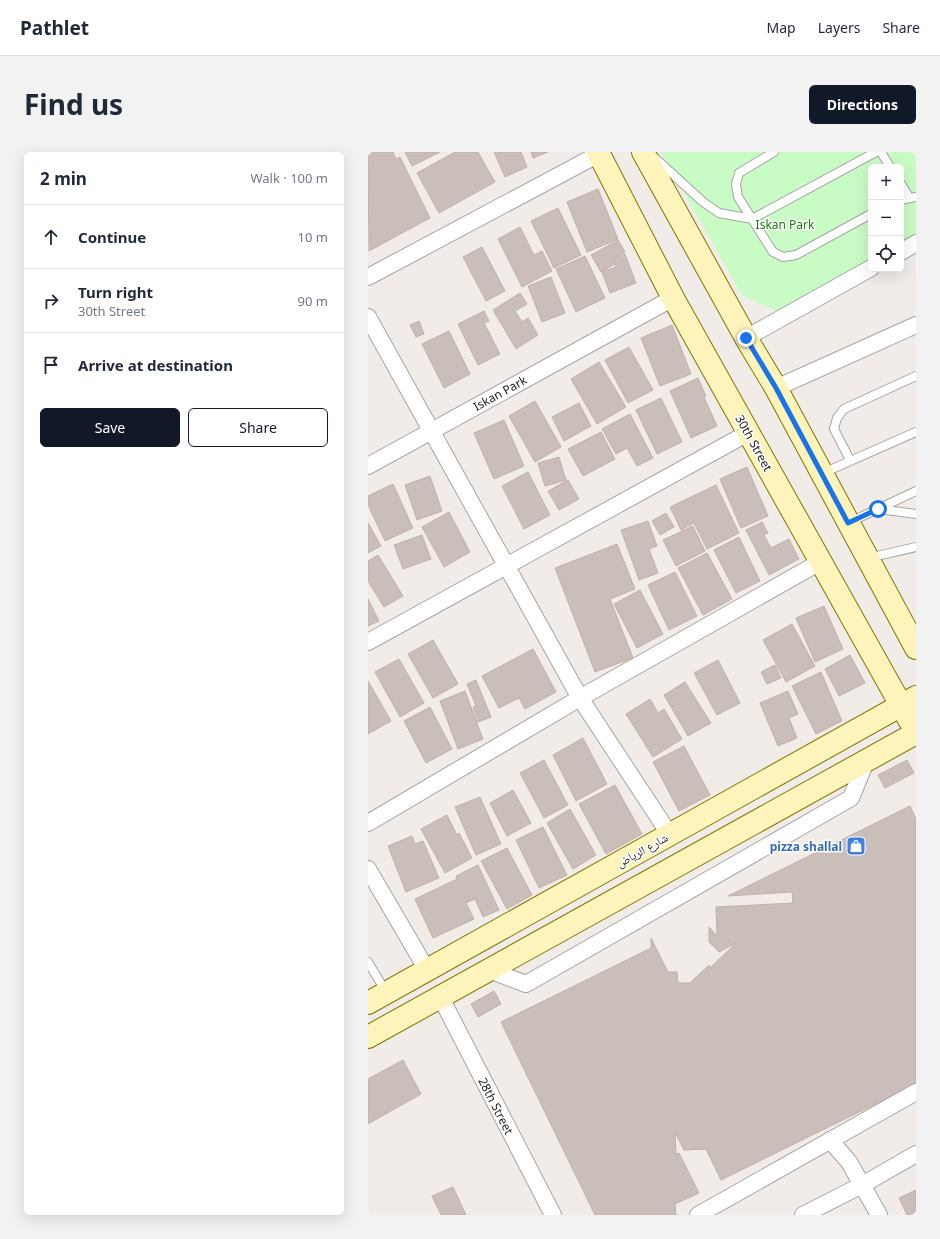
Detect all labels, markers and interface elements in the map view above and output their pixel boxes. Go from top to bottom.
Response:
text: Pathlet [20,15,89,41]
text: Map [767,18,796,37]
text: Layers [818,18,860,37]
text: Share [882,18,920,37]
text: Find us [24,85,123,123]
button: Directions [809,85,916,124]
map controls [868,164,904,272]
button: + [868,164,904,200]
text: 2 min [40,167,87,190]
text: Walk · 100 m [250,169,328,187]
button: − [868,200,904,236]
park label: Iskan Park [756,216,815,233]
icon: ahead [40,226,62,248]
text: Continue [78,227,146,247]
text: 10 m [298,228,328,246]
button: locate [868,236,904,272]
text: Turn right [78,282,153,302]
icon: right [40,290,62,312]
text: 90 m [298,292,328,310]
text: 30th Street [78,302,145,320]
route end [737,329,755,347]
icon: arrive [40,354,62,376]
text: Arrive at destination [78,355,233,375]
street label: Iskan Park [470,371,530,415]
button: Save [40,408,180,447]
button: Share [188,408,328,447]
street label: 30th Street [732,412,777,475]
route start [869,500,887,518]
street label: شارع الرياض [613,829,671,871]
shop icon: pizza shallal [845,835,867,857]
place label: pizza shallal [770,838,842,855]
street label: 28th Street [474,1074,518,1138]

